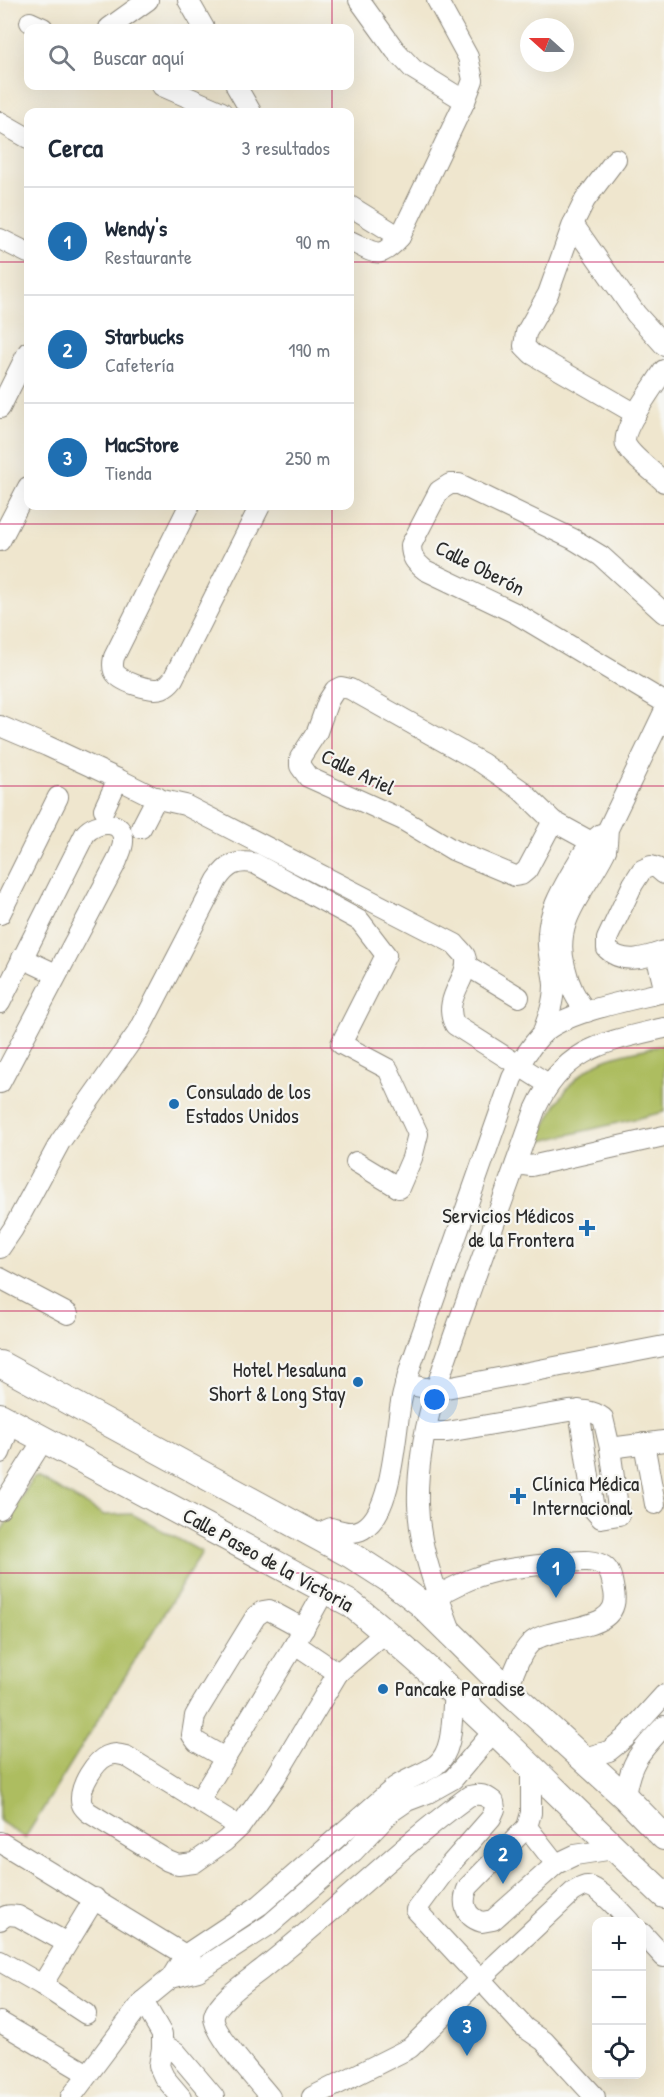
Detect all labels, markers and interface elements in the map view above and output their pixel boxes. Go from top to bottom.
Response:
north arrow [520,18,574,72]
search box [24,24,354,90]
icon: search [45,41,78,74]
text: Buscar aquí [93,42,185,72]
text: Cerca [48,130,103,165]
text: 3 resultados [241,134,330,161]
text: Wendy's [105,213,167,243]
text: 1 [64,228,71,255]
text: 90 m [296,228,330,255]
text: Restaurante [105,243,192,270]
text: Starbucks [105,321,184,351]
text: 2 [63,336,72,363]
text: 190 m [288,336,330,363]
text: Cafetería [105,351,174,378]
text: MacStore [105,429,179,459]
text: 3 [63,444,72,471]
text: 250 m [285,444,330,471]
text: Tienda [105,459,151,486]
street label: Calle Oberón [431,533,530,602]
street label: Calle Ariel [316,741,400,802]
place label: Consulado de los Estados Unidos [186,1077,311,1130]
marker: Consulado de los Estados Unidos [167,1097,181,1111]
place label: Servicios Médicos de la Frontera [442,1201,574,1254]
marker: Servicios Médicos de la Frontera [578,1219,596,1237]
place label: Hotel Mesaluna Short & Long Stay [209,1355,346,1408]
marker: Hotel Mesaluna Short & Long Stay [351,1375,365,1389]
your location [420,1385,449,1414]
place label: Clínica Médica Internacional [532,1469,639,1522]
marker: Clínica Médica Internacional [509,1487,527,1505]
street label: Calle Paseo de la Victoria [177,1500,359,1619]
pin: 1 [536,1548,576,1598]
place label: Pancake Paradise [395,1674,525,1703]
marker: Pancake Paradise [376,1682,390,1696]
pin: 2 [484,1834,522,1884]
map controls [592,1917,646,2079]
button: + [592,1917,646,1971]
button: − [592,1971,646,2025]
pin: 3 [448,2006,486,2056]
button: locate [592,2025,646,2079]

